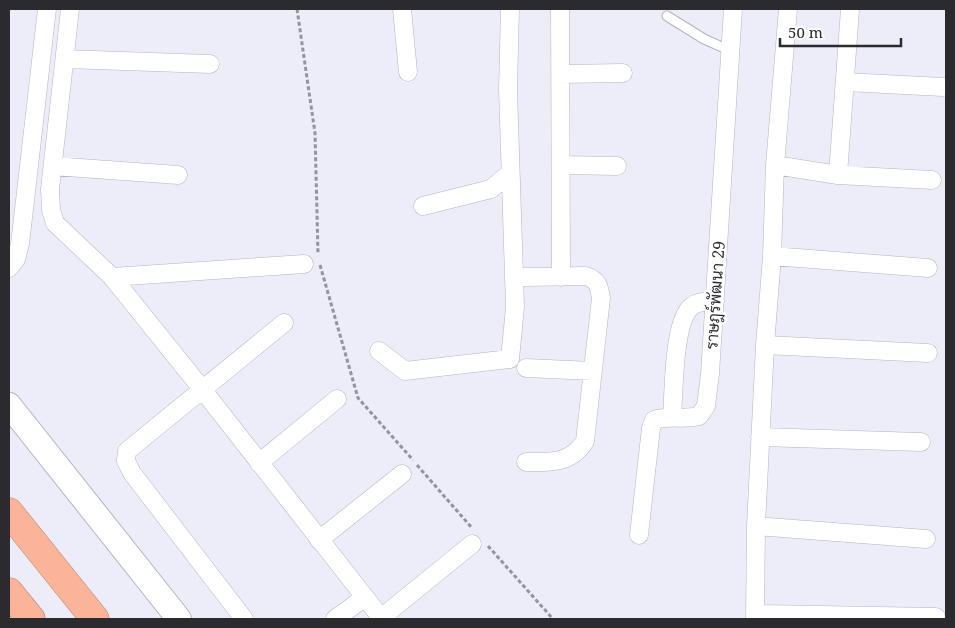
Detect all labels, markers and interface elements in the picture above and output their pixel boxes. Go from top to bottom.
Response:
scale bar [780,15,901,47]
text: 50 m [788,22,823,42]
street label: ราษฎร์พัฒนา 29 [699,240,730,350]

